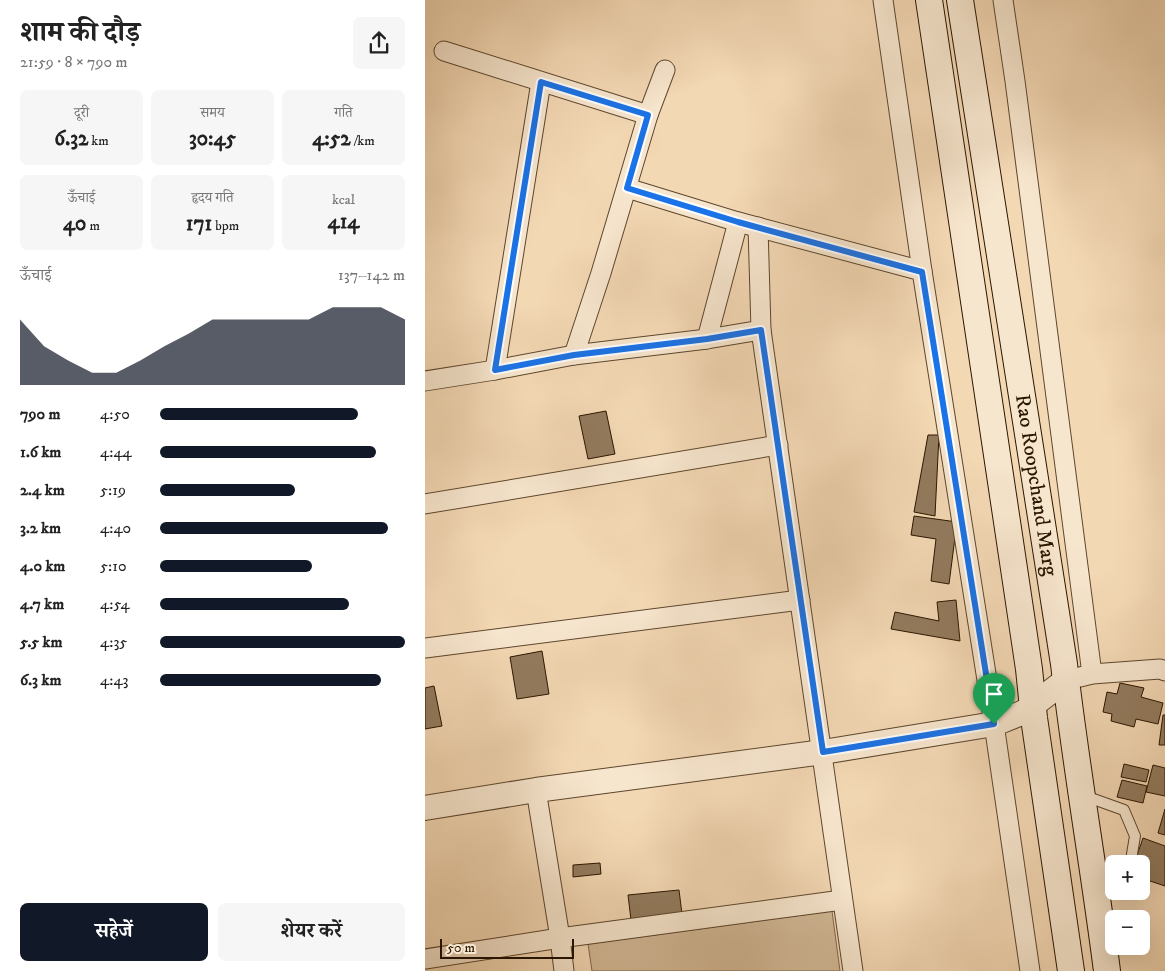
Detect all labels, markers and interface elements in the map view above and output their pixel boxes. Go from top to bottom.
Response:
text: शाम की दौड़ [20,15,140,50]
button: share [353,17,405,69]
text: 21:59 · 8 × 790 m [20,52,128,72]
text: दूरी [74,104,89,122]
text: समय [200,104,225,122]
text: गति [334,104,353,122]
text: 6.32 [54,126,88,152]
text: 30:45 [189,126,236,152]
text: 4:52 [312,126,351,152]
text: km [88,132,109,150]
text: /km [351,132,375,150]
text: ऊँचाई [68,189,95,207]
text: हृदय गति [191,189,234,207]
text: kcal [332,191,355,209]
text: 414 [328,209,359,235]
text: 40 [63,211,86,237]
text: 171 [186,211,212,237]
text: m [86,217,100,235]
text: bpm [212,217,239,235]
text: ऊँचाई [20,265,52,285]
text: 137–142 m [338,265,405,285]
street label: Rao Roopchand Marg [1009,392,1063,579]
text: 790 m [20,404,60,424]
text: 4:50 [100,404,130,424]
text: 1.6 km [20,442,61,462]
text: 4:44 [100,442,132,462]
text: 2.4 km [20,480,65,500]
text: 5:19 [100,480,126,500]
text: 3.2 km [20,518,61,538]
text: 4:40 [100,518,131,538]
text: 4.0 km [20,556,65,576]
text: 5:10 [100,556,127,576]
text: 4.7 km [20,594,64,614]
text: 4:54 [100,594,130,614]
text: 5.5 km [20,632,62,652]
text: 4:35 [100,632,127,652]
text: 6.3 km [20,670,61,690]
text: 4:43 [100,670,129,690]
pin [973,673,1015,724]
icon: arrive [980,680,1008,708]
map controls [1105,855,1150,955]
button: + [1105,855,1150,900]
button: सहेजें [20,903,208,961]
button: शेयर करें [218,903,405,961]
button: − [1105,910,1150,955]
scale bar [440,936,574,959]
text: 50 m [447,939,475,957]

